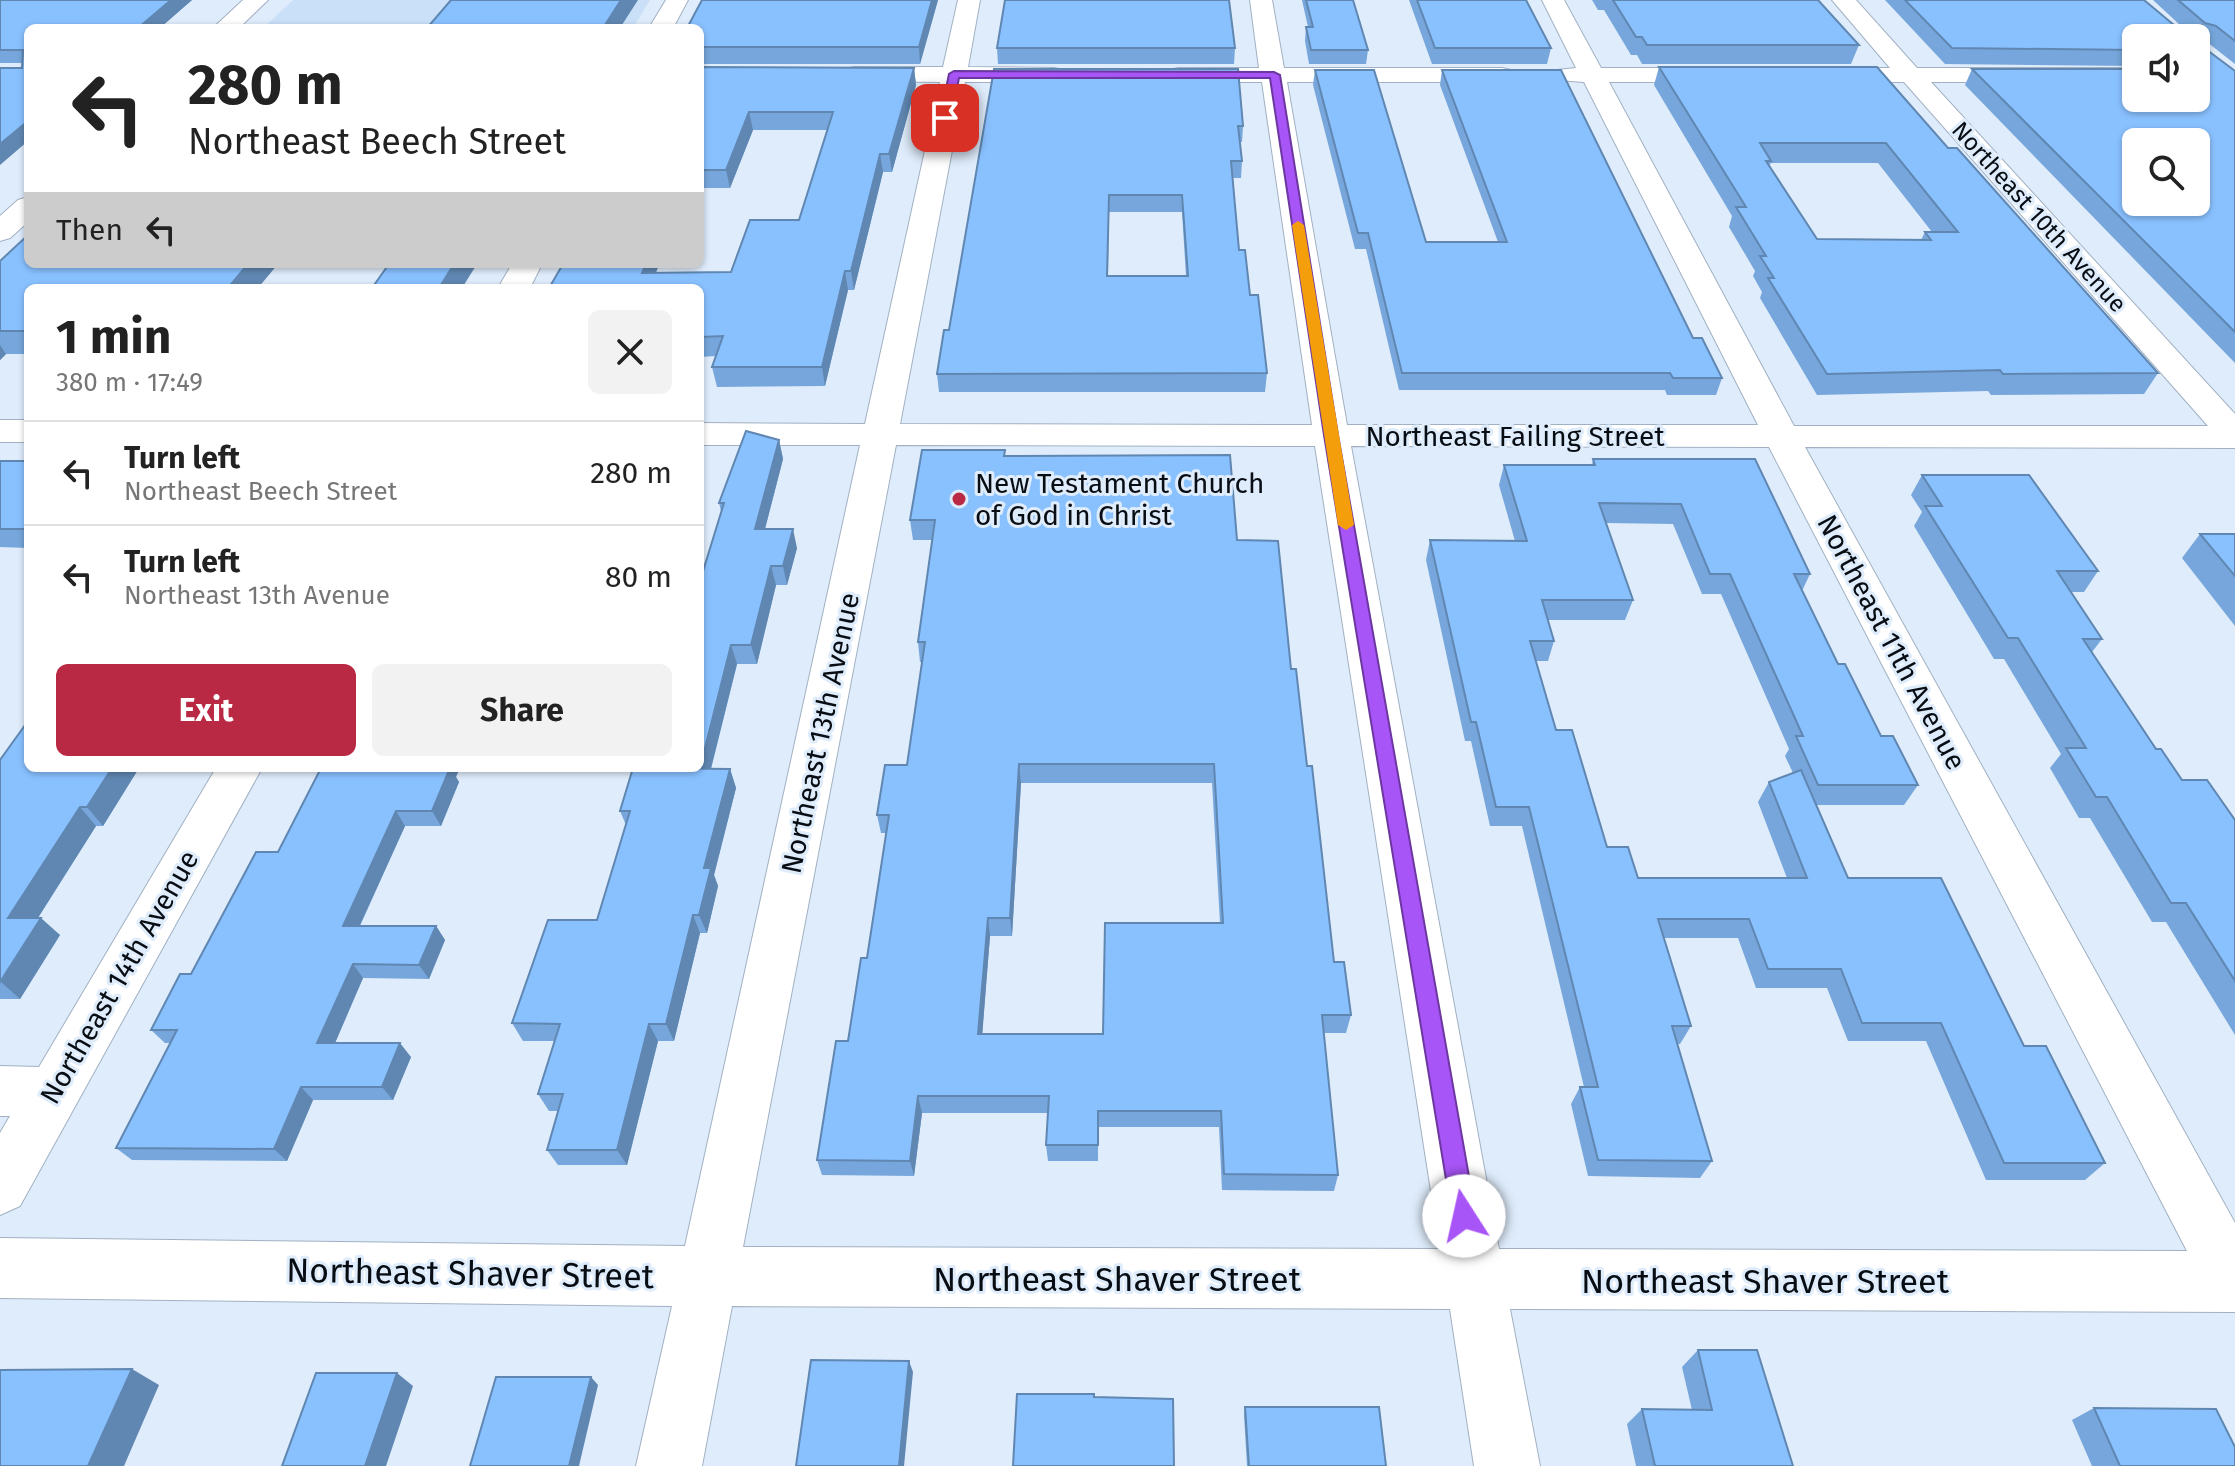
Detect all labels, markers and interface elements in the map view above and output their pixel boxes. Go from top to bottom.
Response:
map controls [2122,24,2210,216]
button: sound [2122,24,2210,112]
text: 280 m [188,52,343,119]
icon: left [56,56,160,160]
pin [911,84,979,152]
icon: arrive [923,96,967,140]
street label: Northeast 10th Avenue [1946,116,2132,318]
text: Northeast Beech Street [188,120,566,164]
button: search [2122,128,2210,216]
icon: left [139,208,183,252]
text: Then [56,212,123,248]
text: 1 min [56,308,171,366]
button: close [588,310,672,394]
text: 380 m · 17:49 [56,367,203,398]
street label: Northeast Failing Street [1366,420,1665,453]
text: Turn left [124,440,240,476]
icon: left [56,451,100,495]
text: 280 m [590,455,672,491]
place label: New Testament Church of God in Christ [975,467,1264,532]
text: Northeast Beech Street [124,476,397,507]
marker: New Testament Church of God in Christ [950,490,968,508]
street label: Northeast 11th Avenue [1810,509,1973,775]
text: Turn left [124,544,240,580]
icon: left [56,555,100,599]
text: 80 m [605,559,672,595]
text: Northeast 13th Avenue [124,580,390,611]
street label: Northeast 13th Avenue [775,590,866,877]
button: Exit [56,664,356,756]
button: Share [372,664,672,756]
street label: Northeast 14th Avenue [33,845,206,1110]
position arrow [1422,1174,1506,1258]
street label: Northeast Shaver Street [286,1250,655,1297]
street label: Northeast Shaver Street [933,1259,1302,1300]
street label: Northeast Shaver Street [1581,1261,1950,1302]

